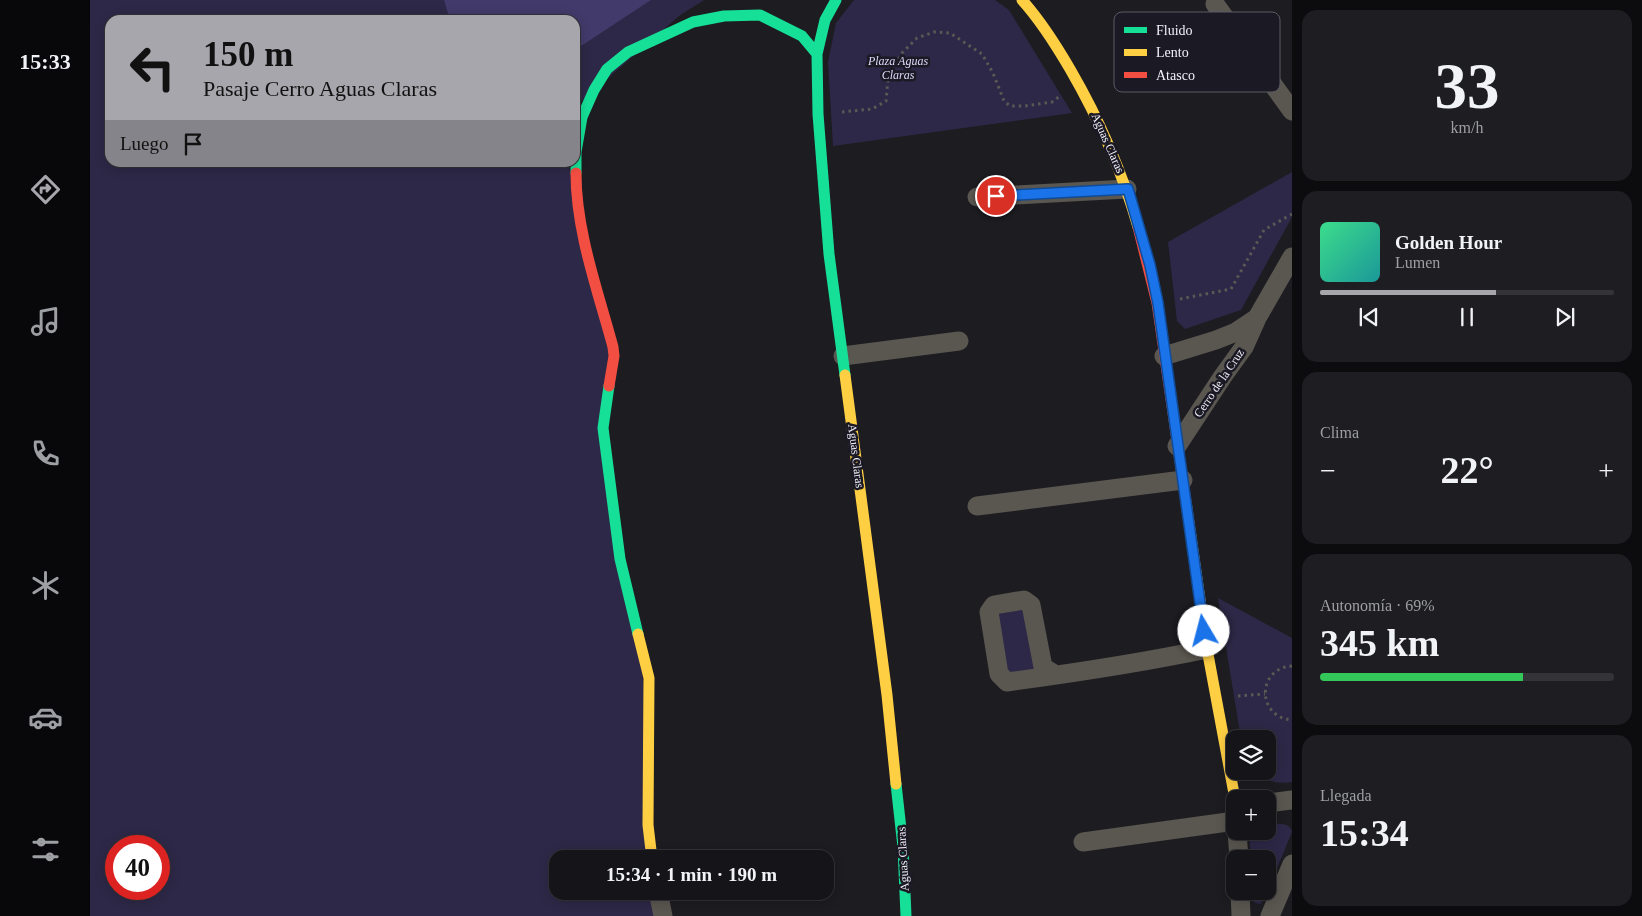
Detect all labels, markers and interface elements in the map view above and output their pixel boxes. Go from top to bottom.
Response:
legend [1114,12,1280,92]
text: Fluido [1156,23,1193,38]
icon: left [120,35,185,100]
text: 150 m [203,35,293,74]
text: Lento [1156,45,1189,60]
text: 15:33 [19,49,71,74]
text: 33 [1435,50,1500,122]
park label: Plaza Aguas Claras [867,54,928,82]
text: Atasco [1156,68,1195,83]
text: Pasaje Cerro Aguas Claras [203,76,437,101]
street label: Aguas Claras [1089,111,1128,176]
text: km/h [1451,119,1483,136]
icon: arrive [179,130,207,158]
text: Luego [120,133,169,154]
icon: directions [28,172,63,207]
pin [975,175,1017,217]
icon: arrive [982,182,1010,210]
text: Golden Hour [1395,232,1502,253]
text: Lumen [1395,254,1440,271]
icon: previous [1355,303,1383,331]
icon: pause [1453,303,1481,331]
icon: next [1551,303,1579,331]
icon: music [28,304,63,339]
street label: Cerro de la Cruz [1191,346,1247,420]
street label: Aguas Claras [845,423,867,489]
text: Clima [1320,424,1359,441]
icon: phone [28,436,63,471]
text: 22° [1440,449,1494,491]
text: − [1320,455,1336,486]
text: + [1598,455,1614,486]
icon: climate [28,568,63,603]
text: Autonomía · 69% [1320,597,1435,614]
position arrow [1177,604,1229,656]
text: 345 km [1320,622,1439,664]
icon: car [28,700,63,735]
map controls [1226,730,1276,900]
button: layers [1226,730,1276,780]
text: Llegada [1320,787,1372,804]
button: + [1226,790,1276,840]
text: 15:34 [1320,812,1409,854]
street label: Aguas Claras [894,826,912,891]
icon: filters [28,832,63,867]
speed limit sign: 40 [105,835,170,900]
button: − [1226,850,1276,900]
text: 15:34 · 1 min · 190 m [606,864,777,885]

